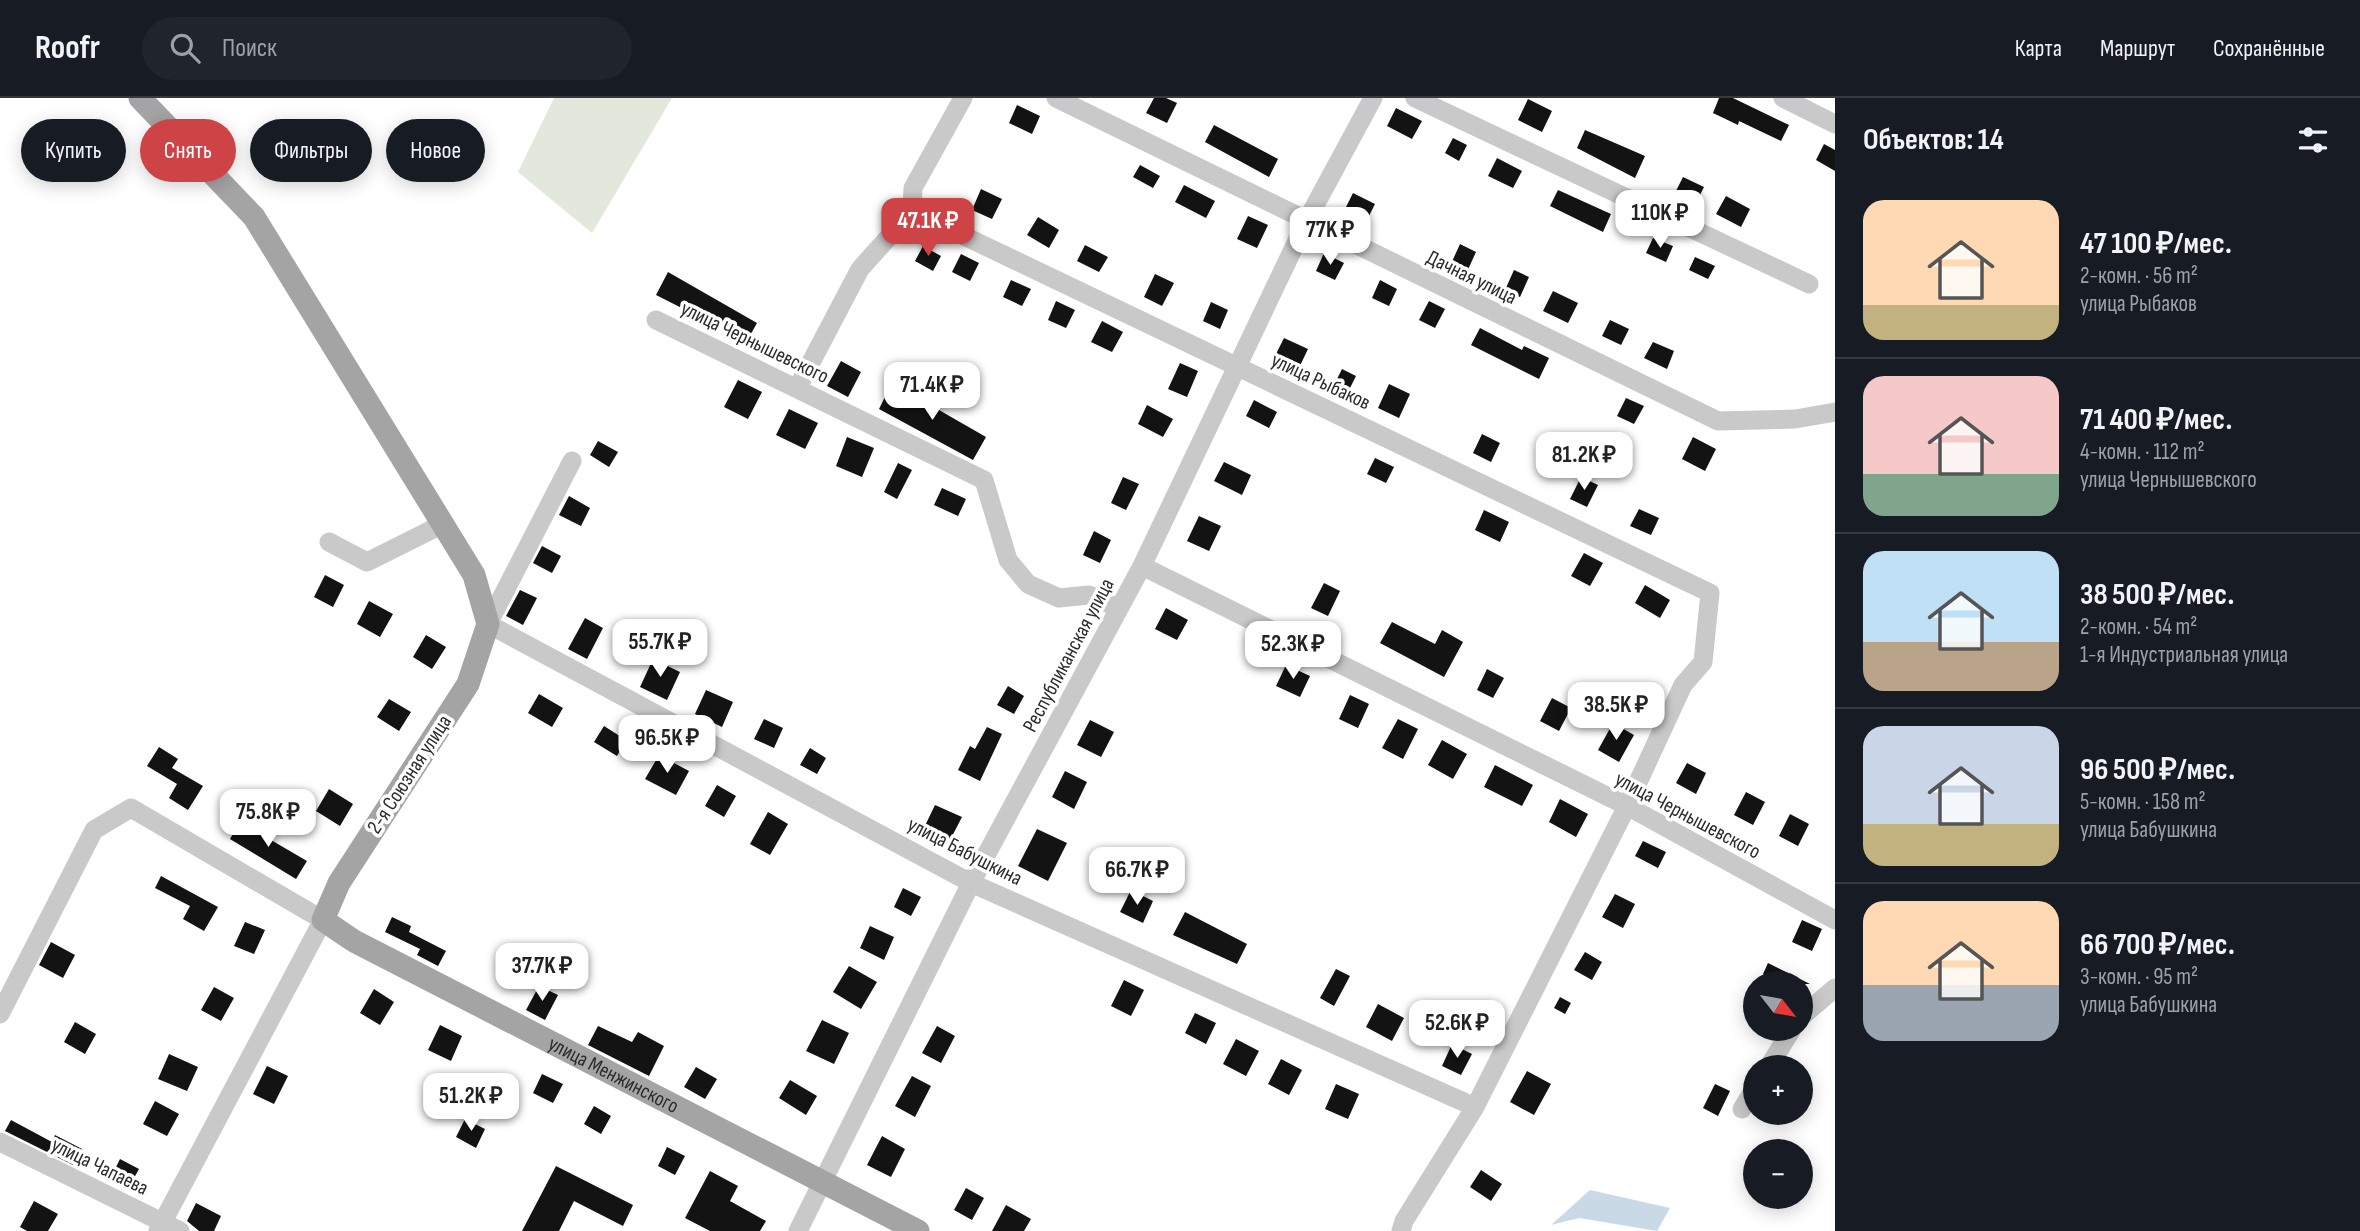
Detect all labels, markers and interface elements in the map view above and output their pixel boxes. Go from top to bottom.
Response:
search box [142,17,632,80]
text: Roofr [35,28,100,68]
icon: search [166,29,204,67]
text: Поиск [222,33,277,64]
text: Карта [2015,34,2062,63]
text: Маршрут [2100,34,2175,63]
text: Сохранённые [2213,34,2325,63]
chip: Купить [21,119,126,182]
chip: Снять [140,119,236,182]
chip: Фильтры [250,119,372,182]
chip: Новое [386,119,485,182]
icon: filters [2294,121,2332,159]
text: Объектов: 14 [1863,122,2004,158]
pin: 110K ₽ [1603,190,1717,250]
pin: 47.1K ₽ [863,198,993,258]
text: 110K ₽ [1631,199,1689,227]
text: 47.1K ₽ [897,207,959,235]
pin: 77K ₽ [1281,208,1379,267]
text: 77K ₽ [1306,216,1354,244]
text: 47 100 ₽/мес. [2080,226,2232,262]
icon: home [1919,228,2003,312]
street label: Дачная улица [1423,245,1521,310]
text: 2-комн. · 56 m² [2080,262,2198,290]
text: улица Рыбаков [2080,290,2197,318]
street label: улица Чернышевского [677,296,833,389]
street label: улица Рыбаков [1267,348,1374,415]
pin: 71.4K ₽ [867,362,997,422]
text: 71.4K ₽ [900,371,964,399]
text: 71 400 ₽/мес. [2080,402,2232,438]
icon: home [1919,404,2003,488]
pin: 81.2K ₽ [1519,432,1649,492]
text: 4-комн. · 112 m² [2080,438,2205,466]
text: 81.2K ₽ [1552,441,1616,469]
text: улица Чернышевского [2080,466,2257,494]
street label: Республиканская улица [1017,574,1120,736]
text: 38 500 ₽/мес. [2080,577,2234,613]
icon: home [1919,579,2003,663]
text: 2-комн. · 54 m² [2080,613,2197,641]
pin: 55.7K ₽ [595,620,725,679]
pin: 52.3K ₽ [1228,622,1358,681]
text: 55.7K ₽ [628,628,692,656]
text: 52.3K ₽ [1261,630,1325,658]
text: 1-я Индустриальная улица [2080,641,2288,669]
pin: 38.5K ₽ [1551,682,1681,742]
text: 38.5K ₽ [1584,691,1648,719]
street label: 2-я Союзная улица [362,710,457,838]
pin: 96.5K ₽ [602,716,732,775]
text: 96.5K ₽ [634,724,700,752]
text: 96 500 ₽/мес. [2080,752,2235,788]
icon: home [1919,754,2003,838]
street label: улица Чернышевского [1611,766,1765,864]
text: 5-комн. · 158 m² [2080,788,2206,816]
pin: 75.8K ₽ [203,790,333,849]
text: 75.8K ₽ [236,798,300,826]
street label: улица Бабушкина [903,812,1026,891]
text: улица Бабушкина [2080,816,2217,844]
pin: 66.7K ₽ [1072,848,1202,907]
text: 66.7K ₽ [1105,856,1169,884]
text: 66 700 ₽/мес. [2080,927,2235,963]
icon: home [1919,929,2003,1013]
pin: 37.7K ₽ [477,944,607,1003]
text: 37.7K ₽ [511,952,573,980]
text: 3-комн. · 95 m² [2080,963,2198,991]
north arrow [1743,971,1813,1041]
map controls [1743,971,1813,1209]
text: улица Бабушкина [2080,991,2217,1019]
pin: 52.6K ₽ [1392,1000,1522,1060]
text: 52.6K ₽ [1425,1009,1489,1037]
street label: улица Менжинского [544,1031,683,1119]
button: + [1743,1055,1813,1125]
pin: 51.2K ₽ [406,1074,536,1133]
text: 51.2K ₽ [439,1082,503,1110]
street label: улица Чапаева [47,1132,152,1201]
button: − [1743,1139,1813,1209]

